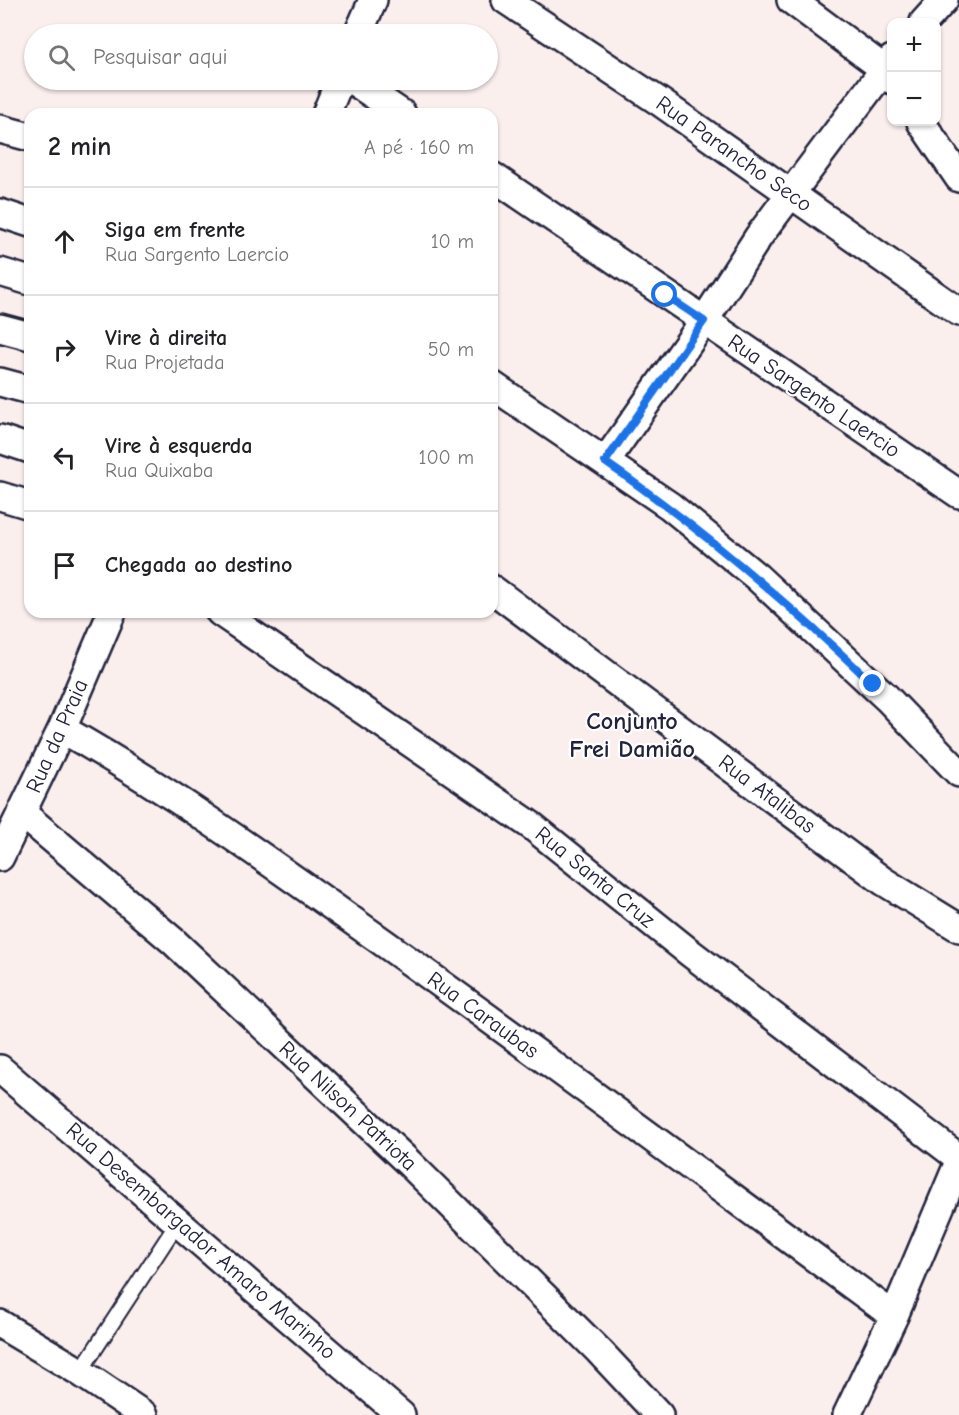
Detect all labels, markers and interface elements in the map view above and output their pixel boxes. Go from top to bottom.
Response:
map controls [887,18,941,126]
button: + [887,18,941,72]
search box [24,24,498,90]
icon: search [45,41,78,74]
text: Pesquisar aqui [93,44,228,70]
button: − [887,72,941,126]
street label: Rua Parancho Seco [651,90,817,218]
text: 2 min [48,132,111,162]
text: A pé · 160 m [364,136,474,159]
text: Siga em frente [105,217,245,243]
icon: ahead [48,225,81,258]
text: 10 m [431,230,474,253]
text: Rua Sargento Laercio [105,243,289,266]
route start [651,281,677,307]
text: Vire à direita [105,325,227,351]
street label: Rua Sargento Laercio [723,329,905,463]
icon: right [48,333,81,366]
text: 50 m [428,338,474,361]
text: Rua Projetada [105,351,225,374]
text: Vire à esquerda [105,433,253,459]
icon: left [48,441,81,474]
text: 100 m [419,446,474,469]
text: Rua Quixaba [105,459,213,482]
icon: arrive [48,549,81,582]
text: Chegada ao destino [105,552,292,578]
route end [859,670,885,696]
street label: Rua da Praia [20,675,94,797]
district label: Conjunto Frei Damião [569,707,695,763]
street label: Rua Atalibas [713,749,821,839]
street label: Rua Santa Cruz [530,821,660,933]
street label: Rua Caraubas [422,966,544,1064]
street label: Rua Nilson Patriota [274,1036,422,1176]
street label: Rua Desembargador Amaro Marinho [61,1117,341,1365]

